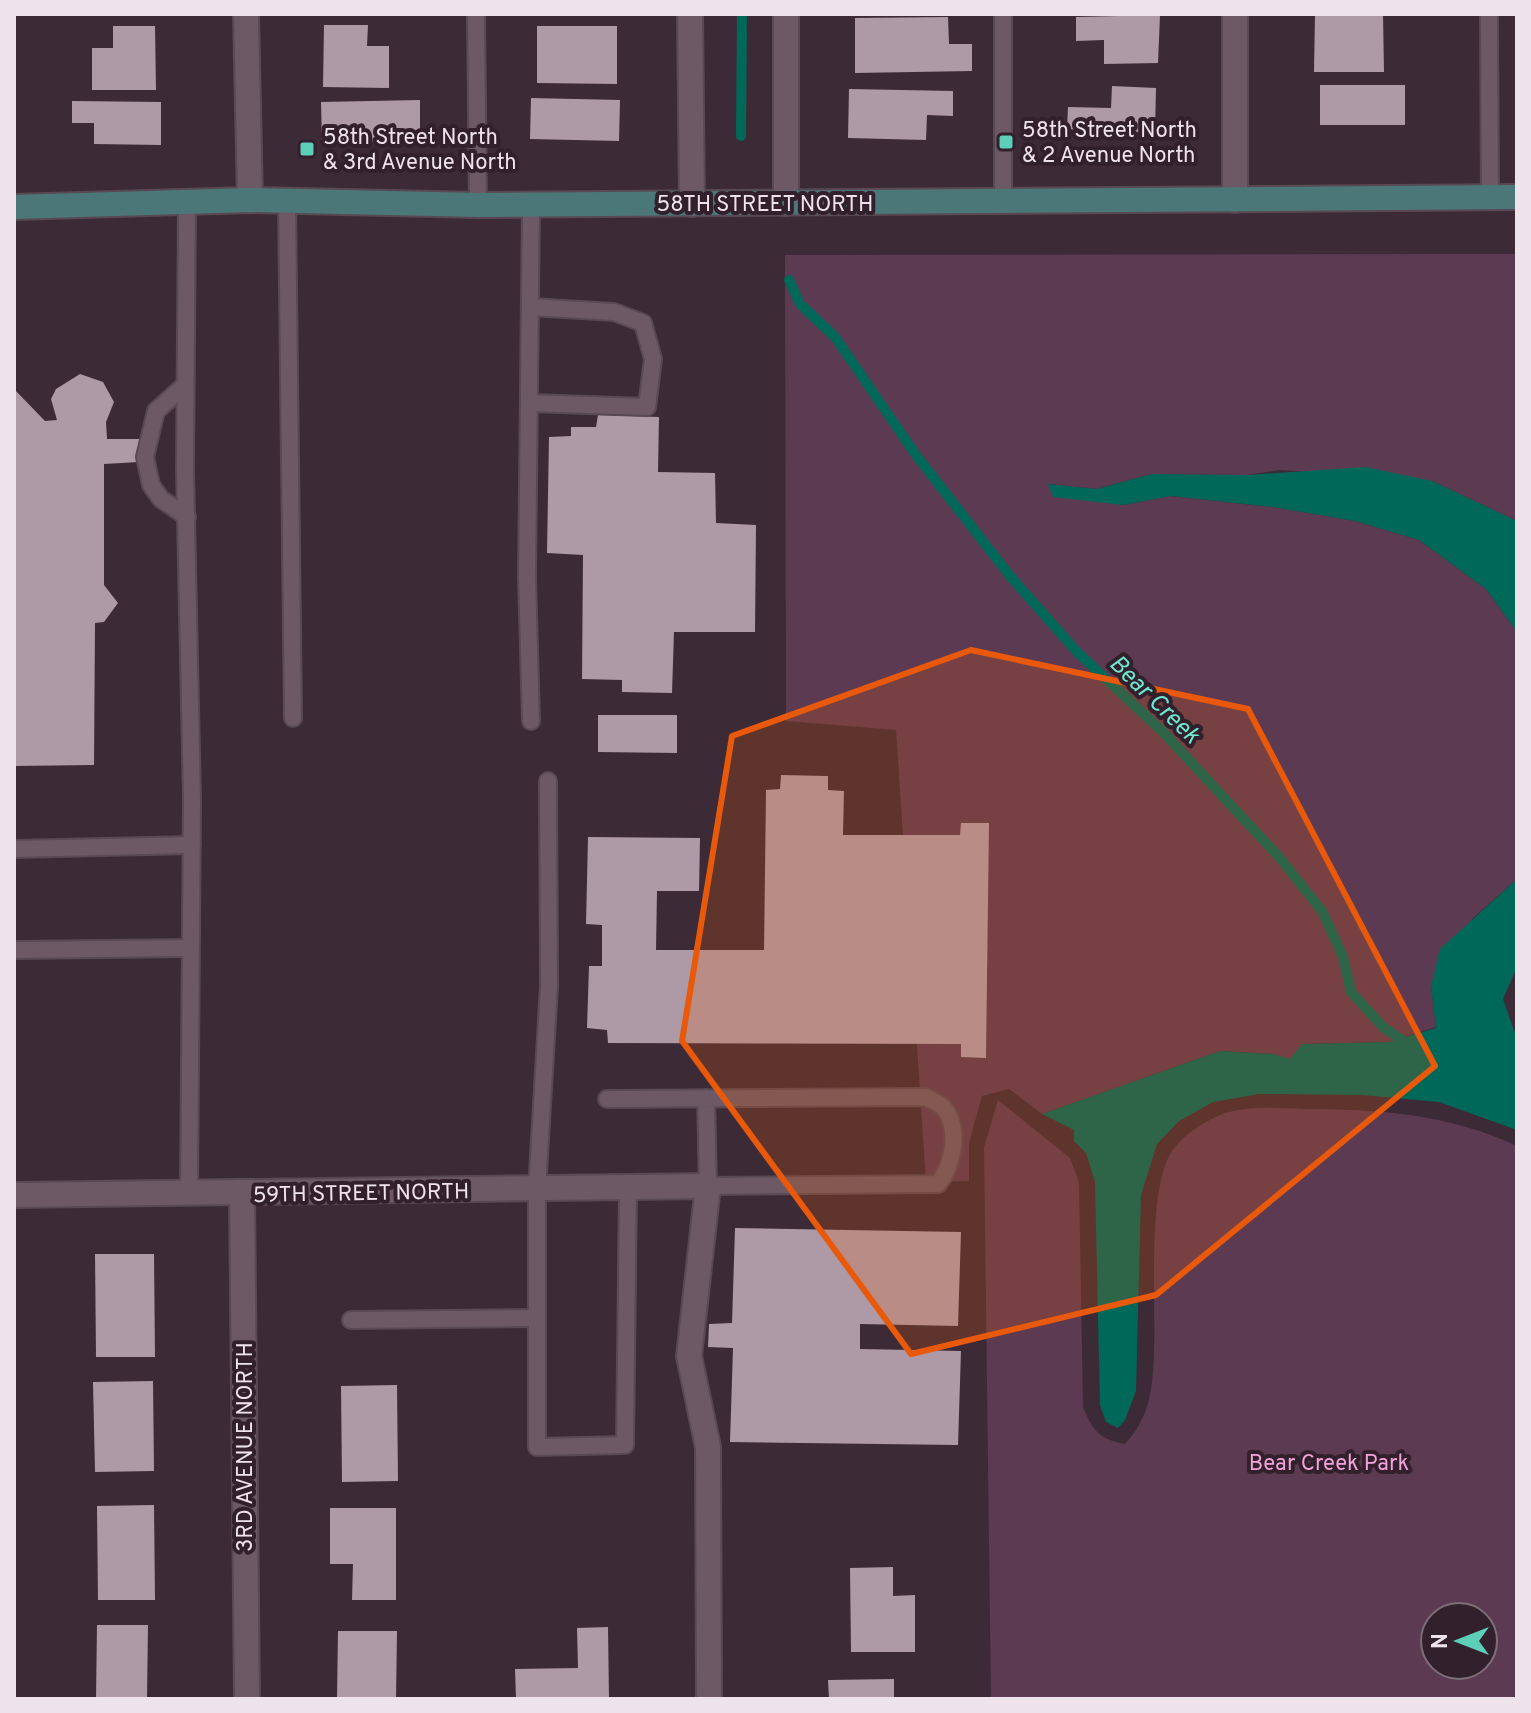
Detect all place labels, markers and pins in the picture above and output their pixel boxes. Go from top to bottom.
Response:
place label: 58th Street North & 2 Avenue North [1022,118,1197,170]
place label: 58th Street North & 3rd Avenue North [323,125,517,177]
marker: 58th Street North & 2 Avenue North [997,133,1015,151]
marker: 58th Street North & 3rd Avenue North [298,140,316,158]

